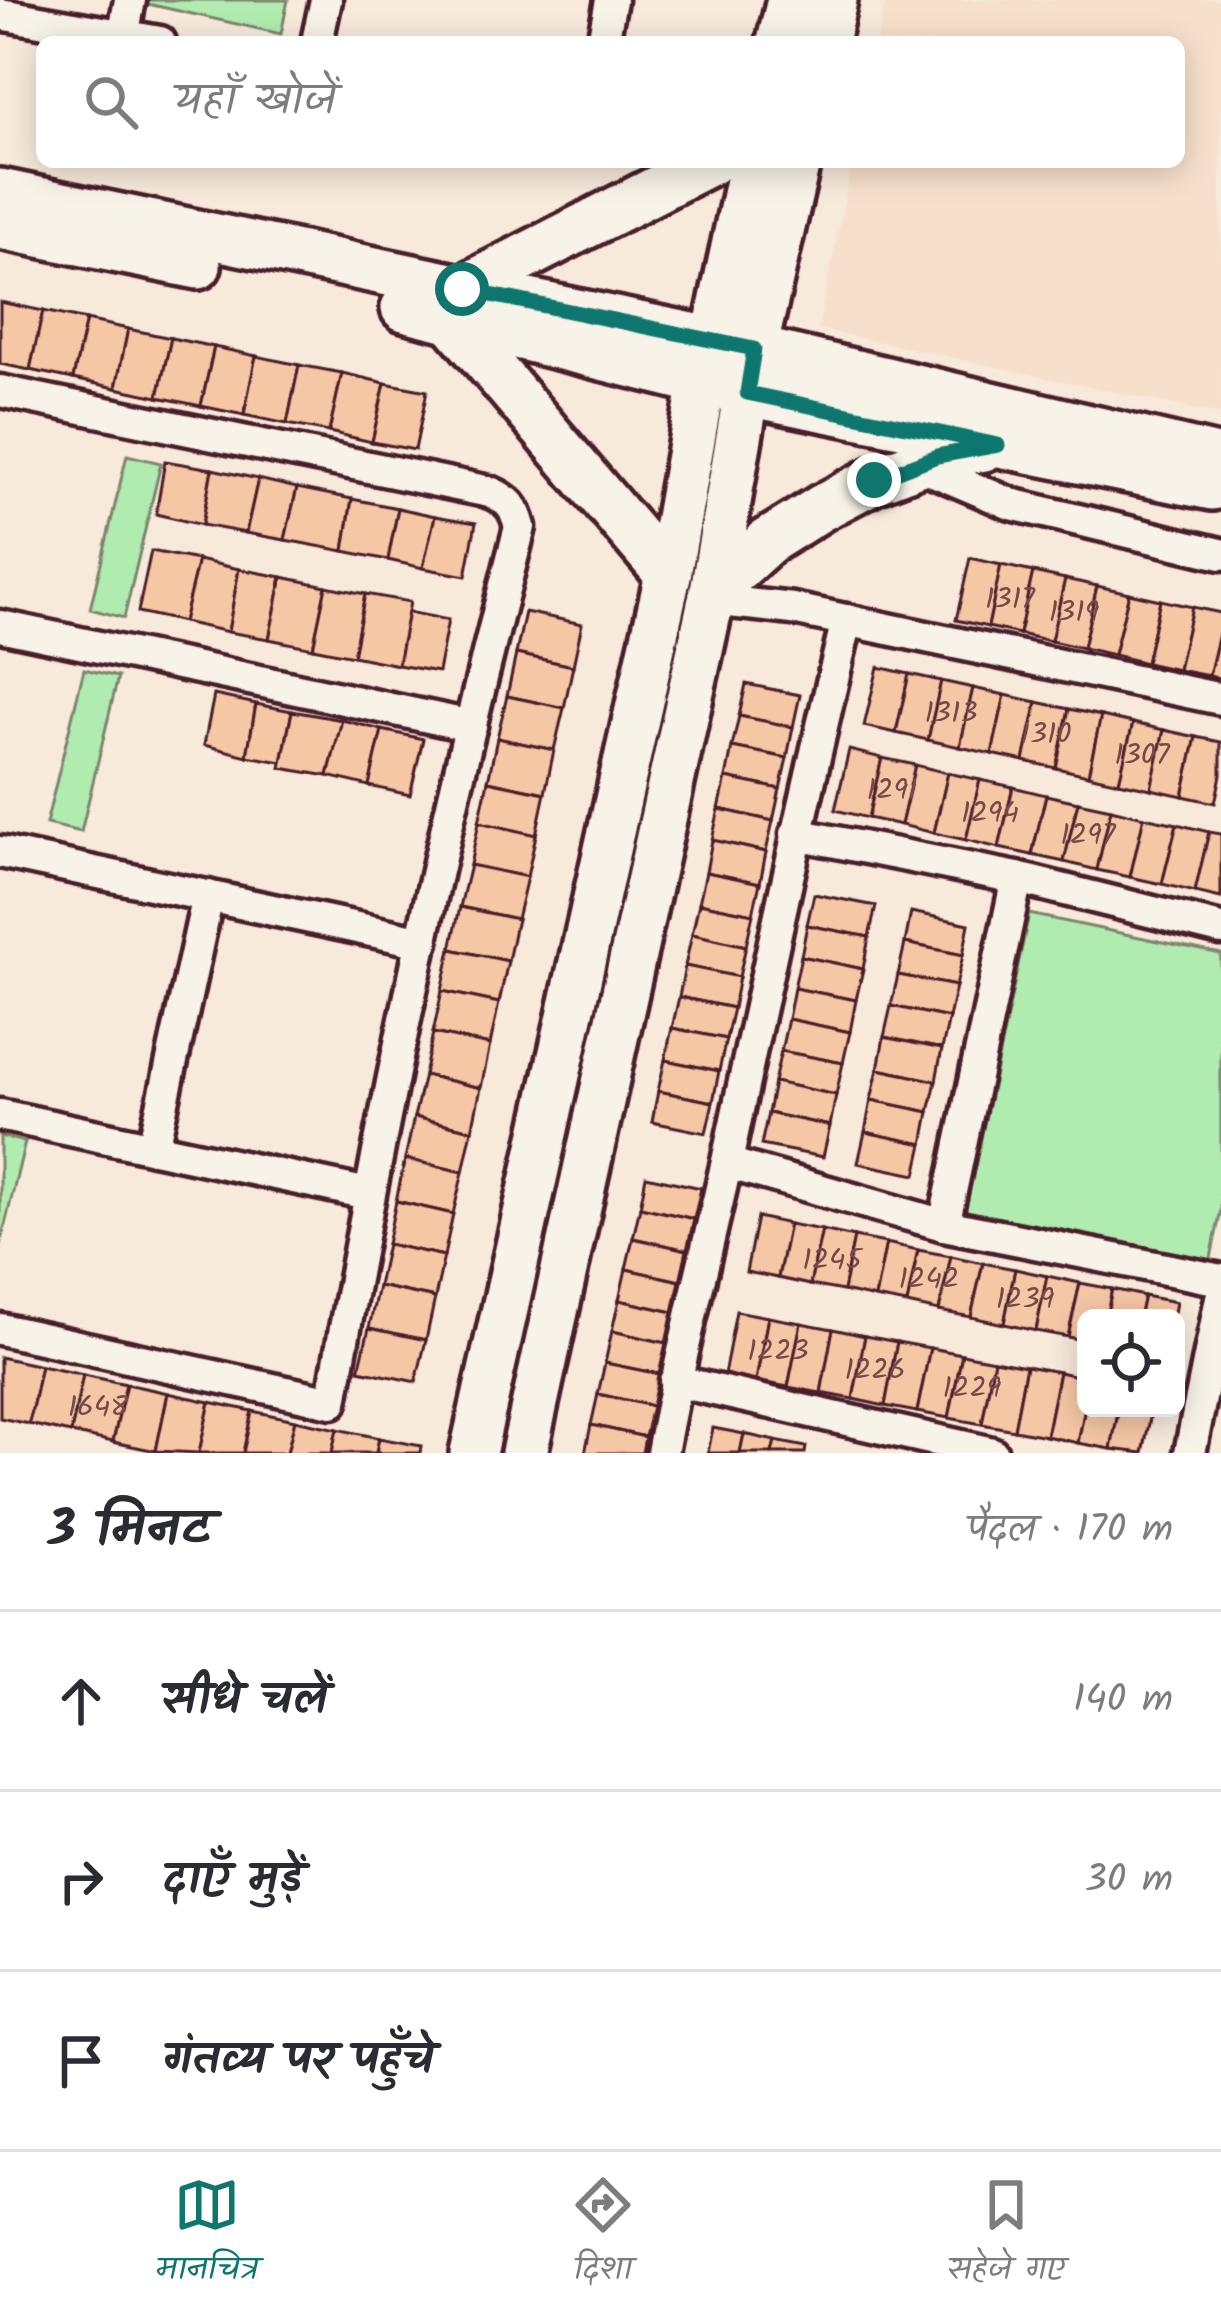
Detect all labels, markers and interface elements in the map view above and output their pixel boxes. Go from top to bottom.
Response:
search box [36,36,1185,168]
text: यहाँ खोजें [174,66,336,138]
icon: search [78,69,144,135]
route start [435,262,489,316]
route end [847,453,901,507]
house number: 1317 [985,576,1036,624]
house number: 1319 [1049,589,1100,637]
house number: 1313 [924,690,978,738]
house number: 1310 [1021,711,1071,759]
house number: 1307 [1114,732,1171,780]
house number: 1291 [867,767,917,815]
house number: 1294 [961,790,1019,838]
house number: 1297 [1060,812,1117,860]
house number: 1245 [802,1237,864,1285]
house number: 1242 [899,1256,959,1304]
house number: 1239 [996,1276,1055,1324]
map controls [1077,1309,1185,1417]
button: locate [1077,1309,1185,1417]
house number: 1223 [747,1328,809,1376]
house number: 1226 [845,1347,905,1395]
house number: 1229 [943,1365,1002,1413]
house number: 1648 [68,1384,129,1432]
text: 3 मिनट [48,1491,211,1572]
text: पैदल · 170 m [967,1500,1173,1562]
text: सीधे चलें [162,1665,327,1737]
icon: ahead [48,1668,114,1734]
text: 140 m [1073,1670,1173,1732]
text: दाएँ मुड़ें [162,1845,302,1917]
icon: right [48,1848,114,1914]
text: 30 m [1085,1850,1173,1912]
text: गंतव्य पर पहुँचे [162,2025,434,2097]
icon: arrive [48,2028,114,2094]
tab: मानचित्र [156,2172,258,2297]
tab: दिशा [570,2172,636,2297]
tab: सहेजे गए [947,2172,1065,2297]

